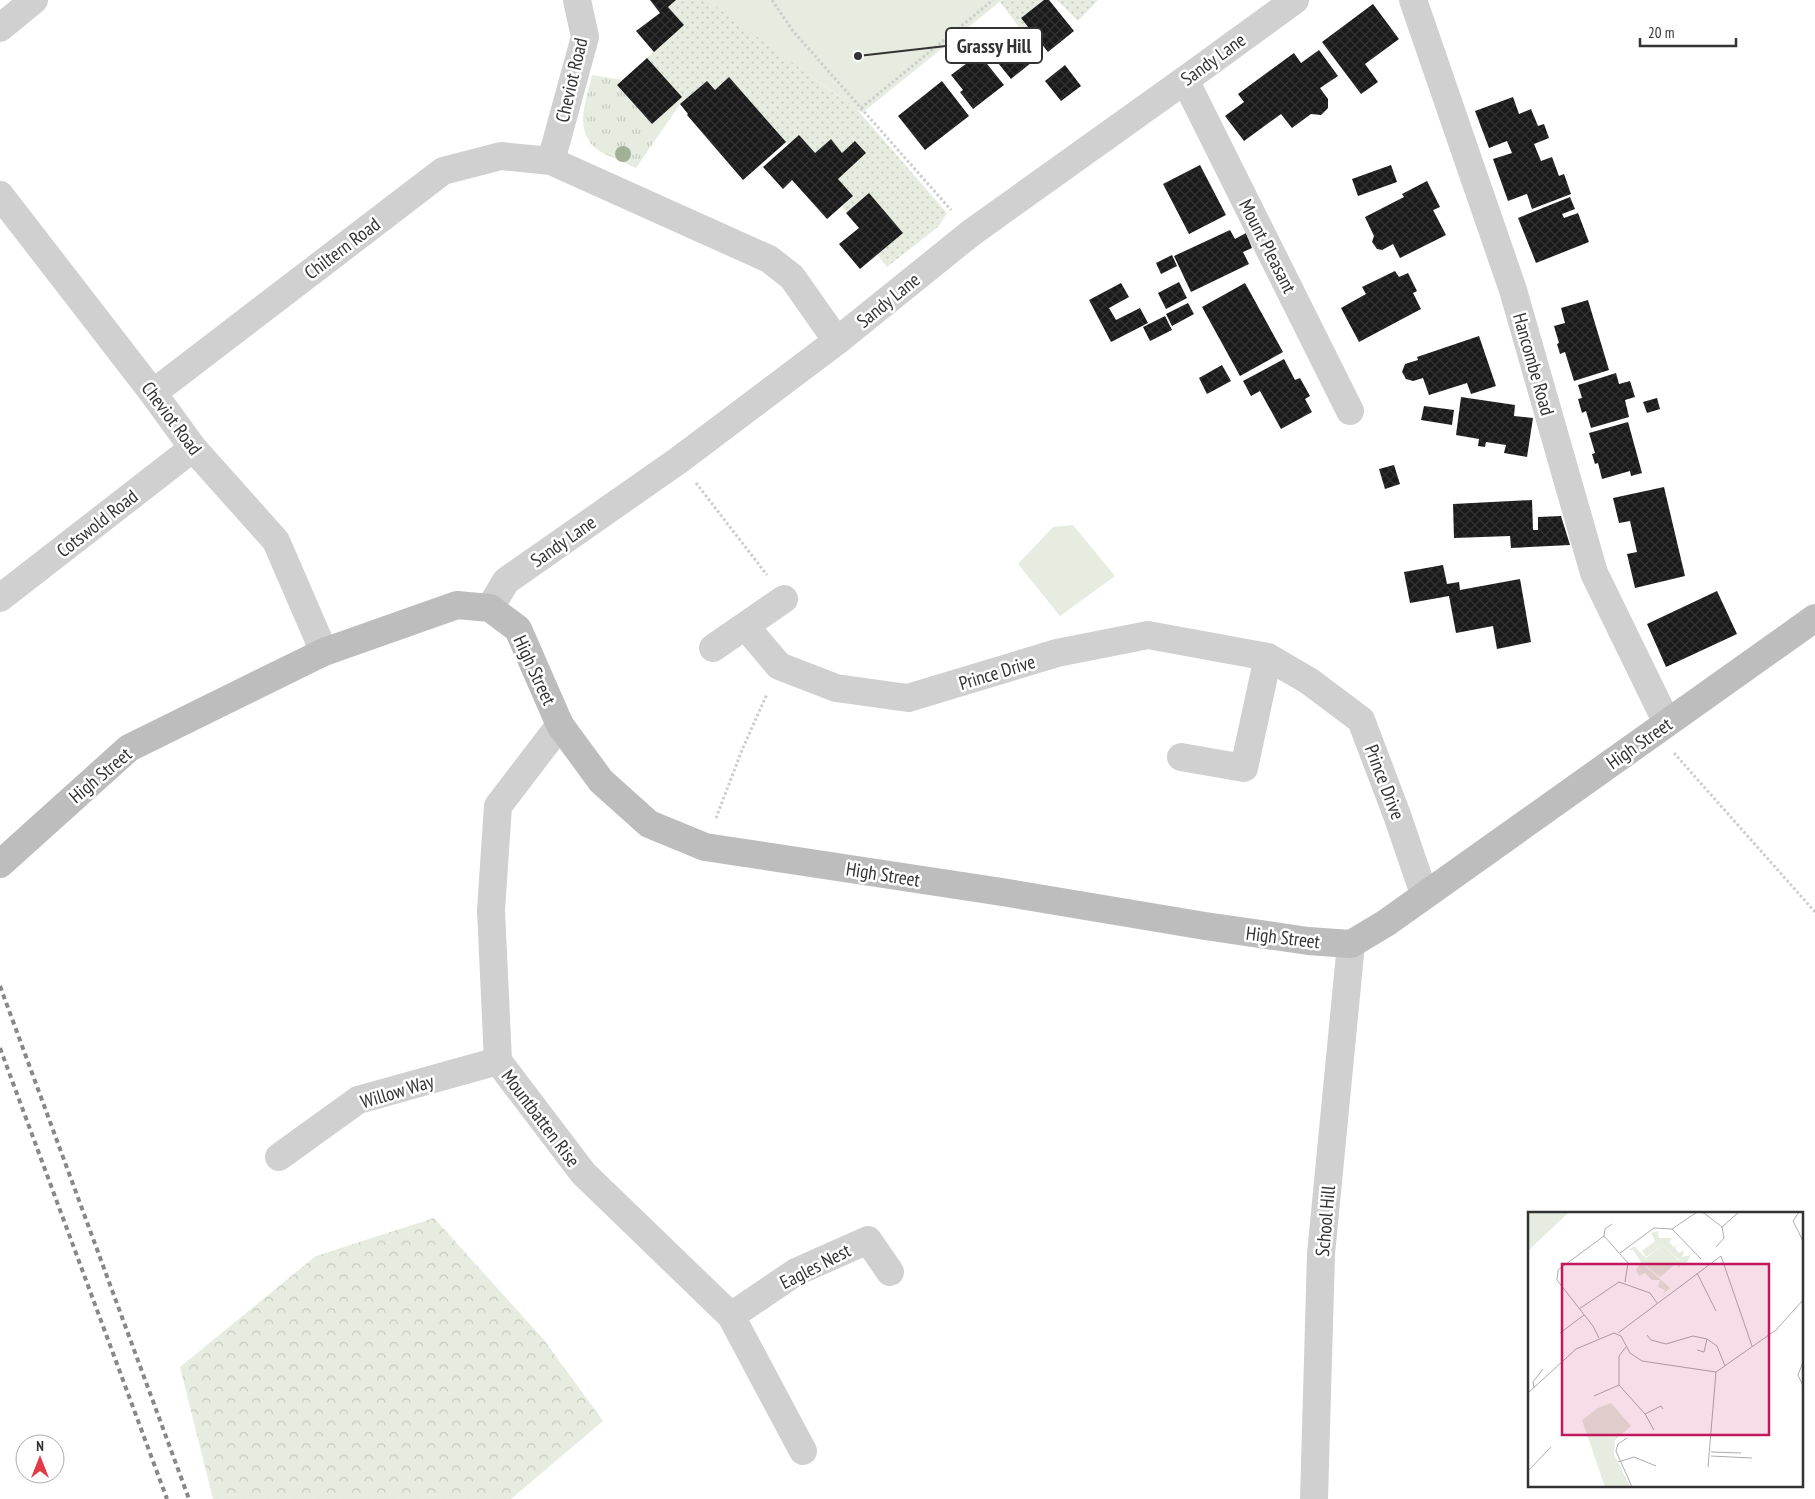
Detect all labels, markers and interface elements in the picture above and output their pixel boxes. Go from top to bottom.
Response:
scale bar [1640,15,1736,47]
text: 20 m [1648,23,1674,42]
street label: Sandy Lane [1176,27,1250,91]
callout: Grassy Hill [946,28,1042,63]
text: Grassy Hill [957,33,1031,59]
street label: Cheviot Road [550,35,592,125]
street label: Mount Pleasant [1234,195,1302,298]
street label: Chiltern Road [299,212,385,284]
street label: Sandy Lane [852,267,925,333]
street label: Hancombe Road [1508,310,1560,418]
street label: Cheviot Road [137,376,207,460]
street label: Cotswold Road [52,484,142,562]
street label: Sandy Lane [526,510,600,572]
street label: High Street [508,631,562,709]
street label: Prince Drive [956,649,1038,695]
street label: High Street [1602,711,1677,774]
street label: High Street [64,741,137,808]
street label: Prince Drive [1360,741,1410,823]
street label: High Street [844,856,922,892]
street label: High Street [1245,921,1322,954]
street label: Mountbatten Rise [497,1064,586,1172]
street label: Willow Way [358,1068,437,1113]
street label: School Hill [1310,1184,1340,1258]
inset map [1528,1212,1802,1486]
street label: Eagles Nest [776,1238,855,1294]
north arrow [15,1434,65,1484]
text: N [36,1437,44,1455]

